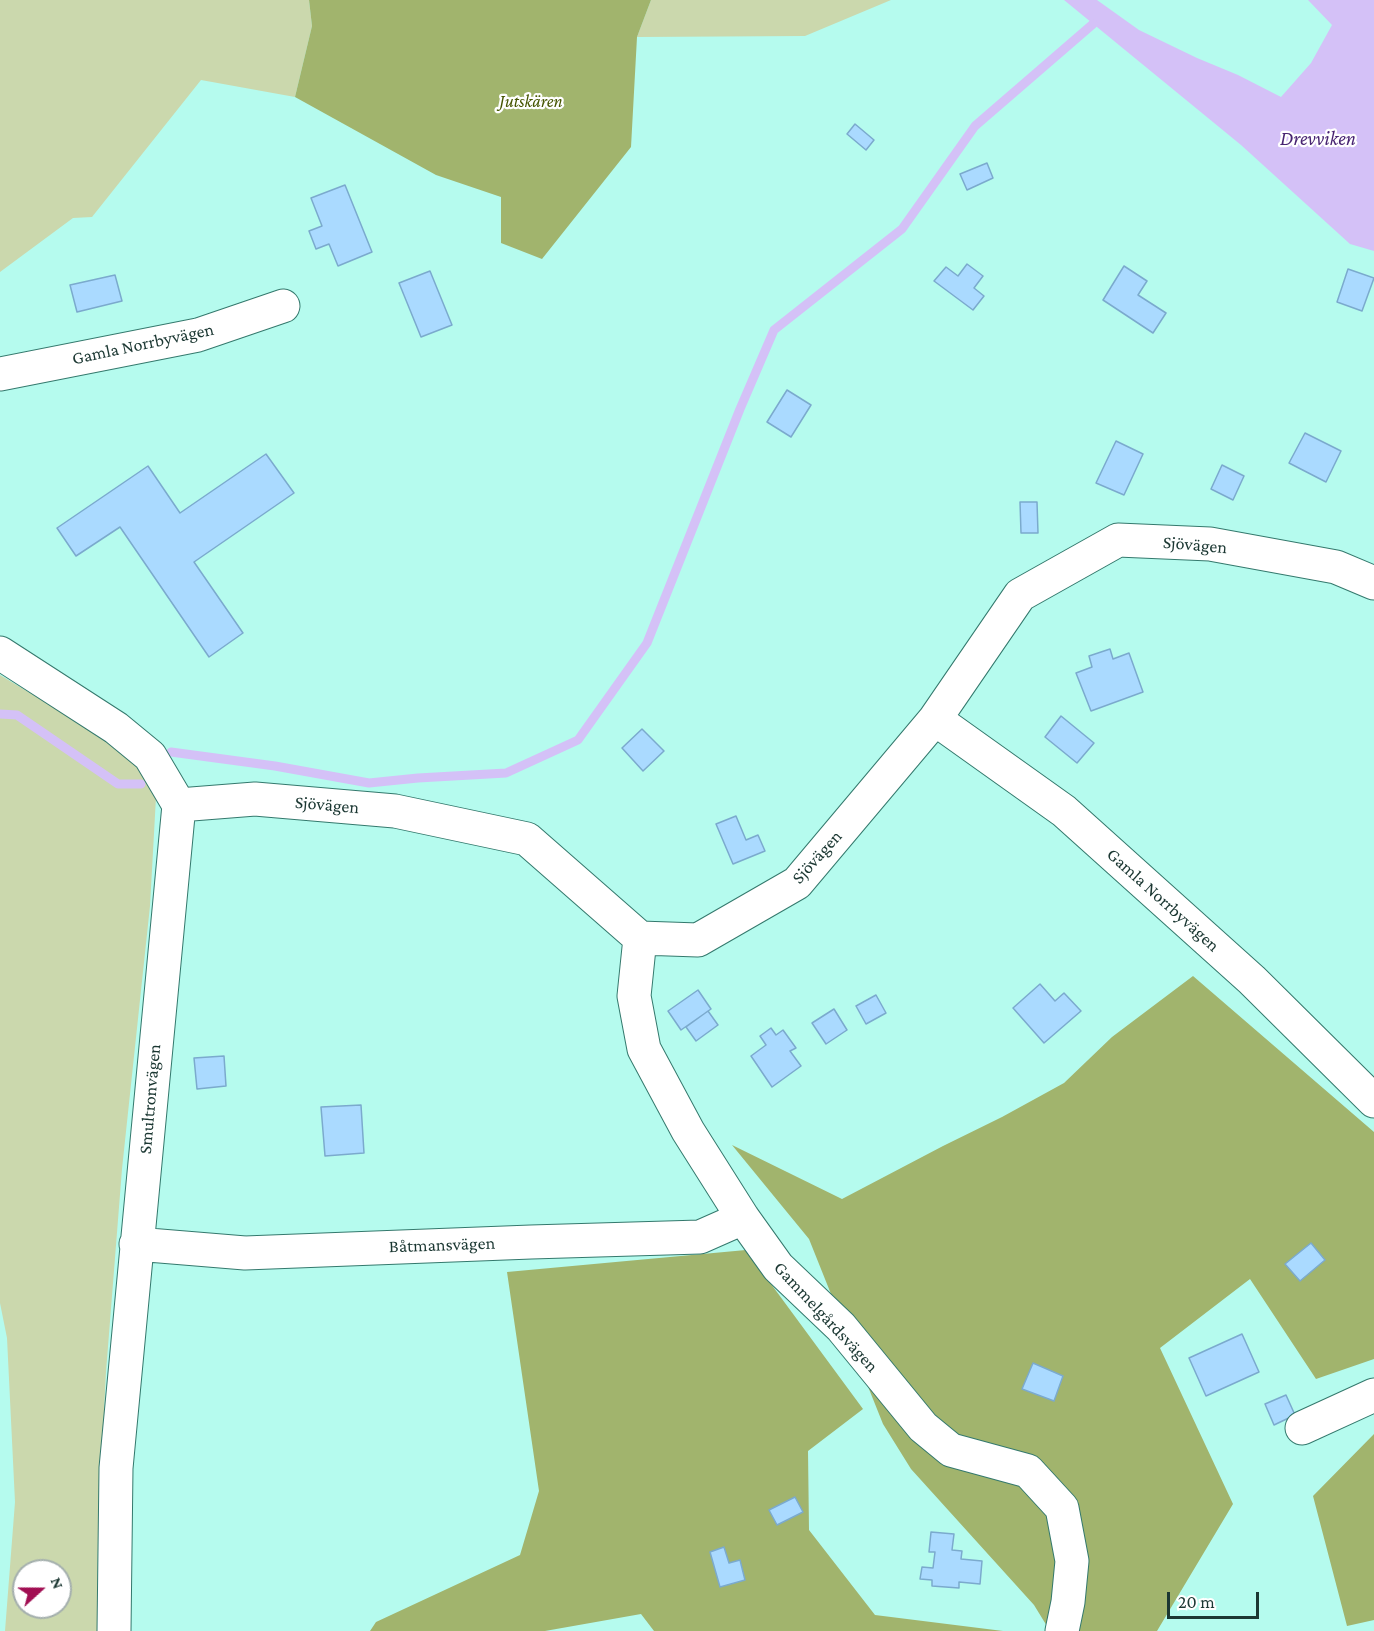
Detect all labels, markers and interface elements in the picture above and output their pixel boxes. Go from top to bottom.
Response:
park label: Jutskären [499,90,563,112]
water label: Drevviken [1280,127,1356,151]
street label: Gamla Norrbyvägen [70,318,216,370]
street label: Sjövägen [1162,531,1228,559]
street label: Sjövägen [294,791,360,819]
street label: Sjövägen [787,826,847,888]
street label: Gamla Norrbyvägen [1102,844,1224,956]
street label: Smultronvägen [134,1043,166,1155]
street label: Båtmansvägen [389,1232,495,1258]
street label: Gammelgårdsvägen [769,1257,883,1377]
north arrow [12,1559,72,1619]
text: N [48,1575,67,1591]
scale bar [1170,1580,1262,1618]
text: 20 m [1178,1592,1215,1612]

